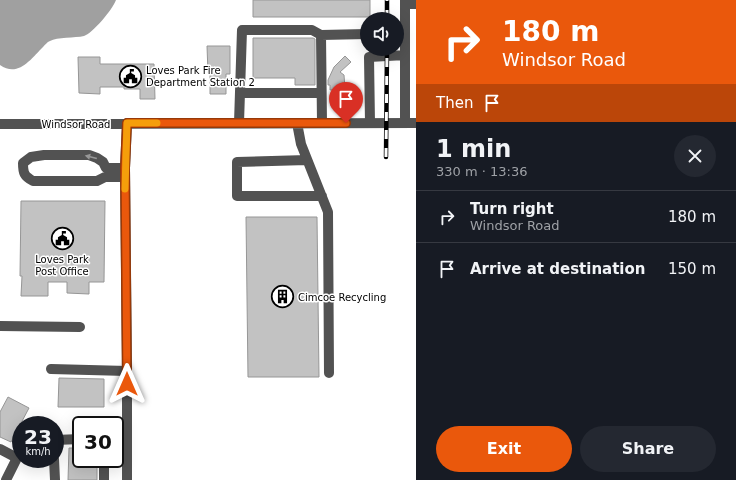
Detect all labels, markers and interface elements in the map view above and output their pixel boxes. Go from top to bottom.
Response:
map controls [360,12,404,56]
button: sound [360,12,404,56]
text: 180 m [502,15,599,48]
icon: right [436,16,488,68]
text: Windsor Road [502,49,626,70]
public building icon: Loves Park Fire Department Station 2 [117,63,143,89]
place label: Loves Park Fire Department Station 2 [146,65,255,88]
pin [329,82,363,123]
icon: arrive [335,88,357,110]
icon: arrive [481,92,503,114]
text: Then [436,94,473,112]
street label: Windsor Road [42,119,110,130]
text: 1 min [436,135,511,163]
button: close [674,135,716,177]
one-way arrow [85,154,97,160]
text: 330 m · 13:36 [436,164,527,179]
text: Turn right [470,200,554,218]
icon: right [436,206,458,228]
text: 180 m [668,208,716,226]
text: Windsor Road [470,218,560,233]
public building icon: Loves Park Post Office [49,226,75,252]
place label: Loves Park Post Office [35,254,89,277]
icon: arrive [436,258,458,280]
text: Arrive at destination [470,260,645,278]
text: 150 m [668,260,716,278]
building icon: Cimcoe Recycling [269,284,295,310]
place label: Cimcoe Recycling [298,292,386,303]
position arrow [106,363,148,405]
speed limit sign: 30 [72,416,124,468]
text: 23 [24,425,52,449]
button: Exit [436,426,572,472]
button: Share [580,426,716,472]
text: km/h [25,446,51,457]

